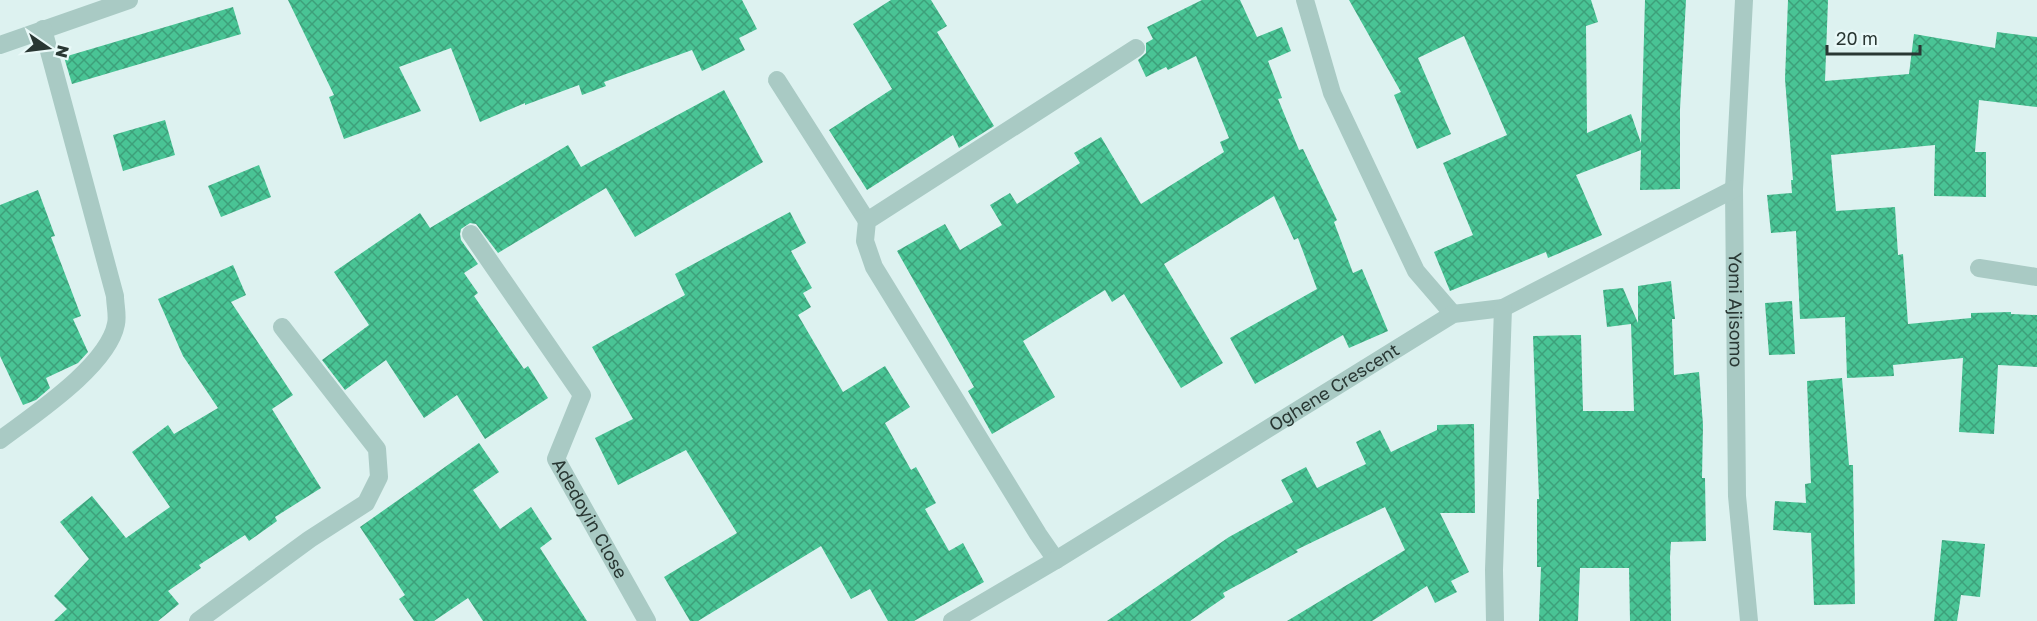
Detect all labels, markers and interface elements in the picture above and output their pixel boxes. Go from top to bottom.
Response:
north arrow [18,18,78,78]
scale bar [1827,18,1920,56]
text: 20 m [1836,27,1878,49]
text: N [51,43,74,60]
street label: Yomi Ajisomo [1725,252,1748,367]
street label: Oghene Crescent [1265,338,1403,435]
street label: Adedoyin Close [548,454,633,582]

